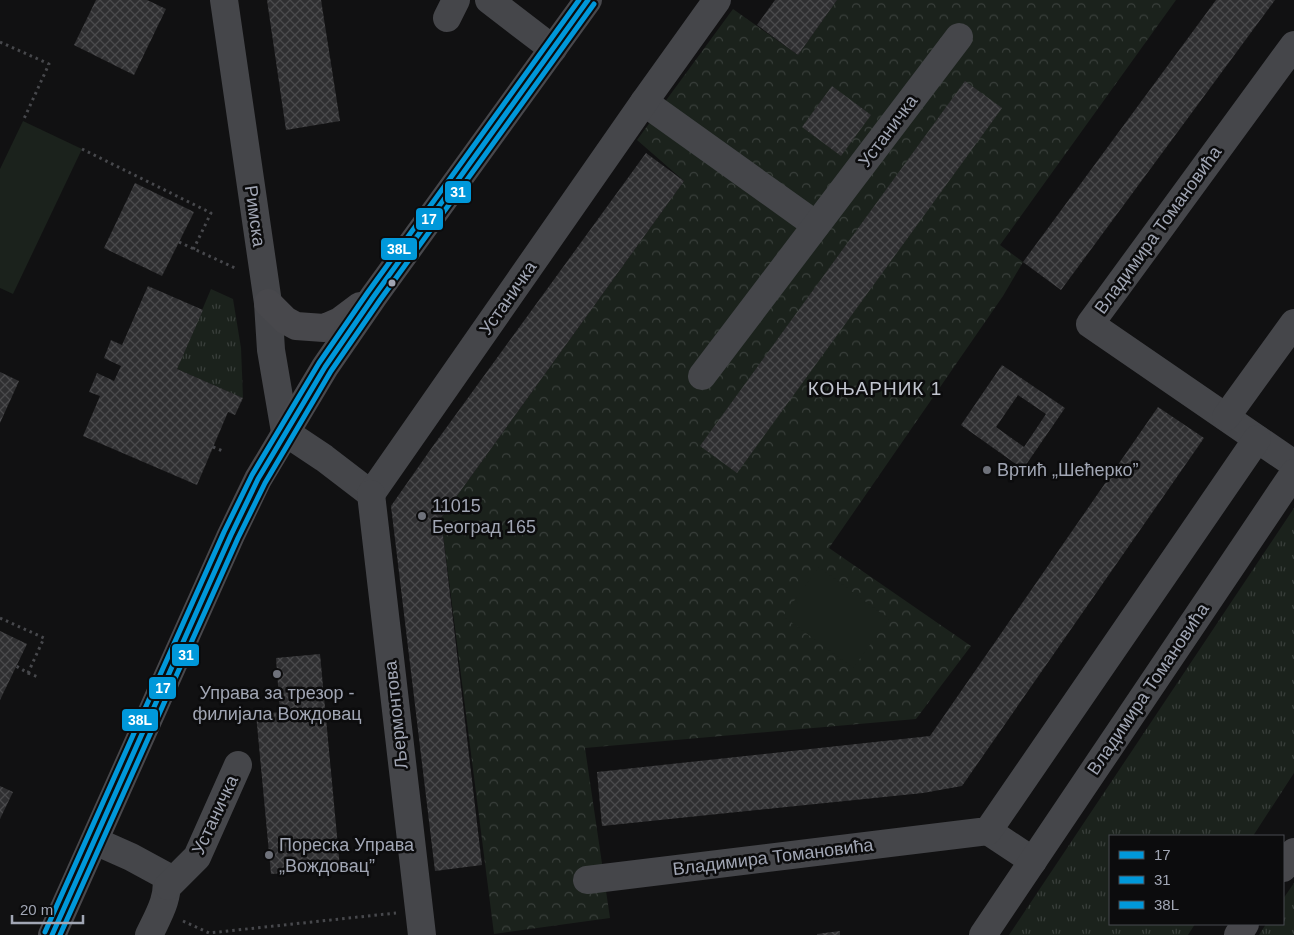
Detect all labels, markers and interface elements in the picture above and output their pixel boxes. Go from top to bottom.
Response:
street label: Устаничка [854,90,922,171]
street label: Владимира Томановића [1091,142,1226,318]
line badge: 31 [444,180,472,204]
street label: Римска [241,184,269,249]
text: 31 [450,184,466,200]
line badge: 17 [415,207,444,231]
text: 17 [421,211,437,227]
line badge: 38L [380,237,418,261]
text: 38L [387,241,412,257]
street label: Устаничка [475,257,541,339]
unlabelled marker [387,278,397,288]
district label: КОЊАРНИК 1 [808,378,942,399]
place label: Вртић „Шећерко” [997,460,1139,480]
marker: Вртић „Шећерко” [981,464,993,476]
place label: 11015 Београд 165 [432,496,536,537]
marker: 11015 Београд 165 [416,510,428,522]
street label: Владимира Томановића [1083,599,1213,778]
line badge: 31 [171,643,200,667]
text: 31 [178,647,194,663]
street label: Љермонтова [380,659,412,770]
marker: Управа за трезор - филијала Вождовац [271,668,283,680]
line badge: 17 [148,676,177,700]
text: 17 [155,680,171,696]
place label: Управа за трезор - филијала Вождовац [193,683,362,724]
line badge: 38L [121,708,159,732]
text: 38L [128,712,153,728]
street label: Устаничка [188,771,242,858]
place label: Пореска Управа „Вождовац” [279,835,415,876]
street label: Владимира Томановића [671,835,875,879]
legend [1109,835,1284,925]
text: 17 [1154,846,1171,863]
marker: Пореска Управа „Вождовац” [263,849,275,861]
text: 31 [1154,871,1171,888]
scale bar [12,892,84,924]
text: 38L [1154,896,1179,913]
text: 20 m [20,901,53,918]

